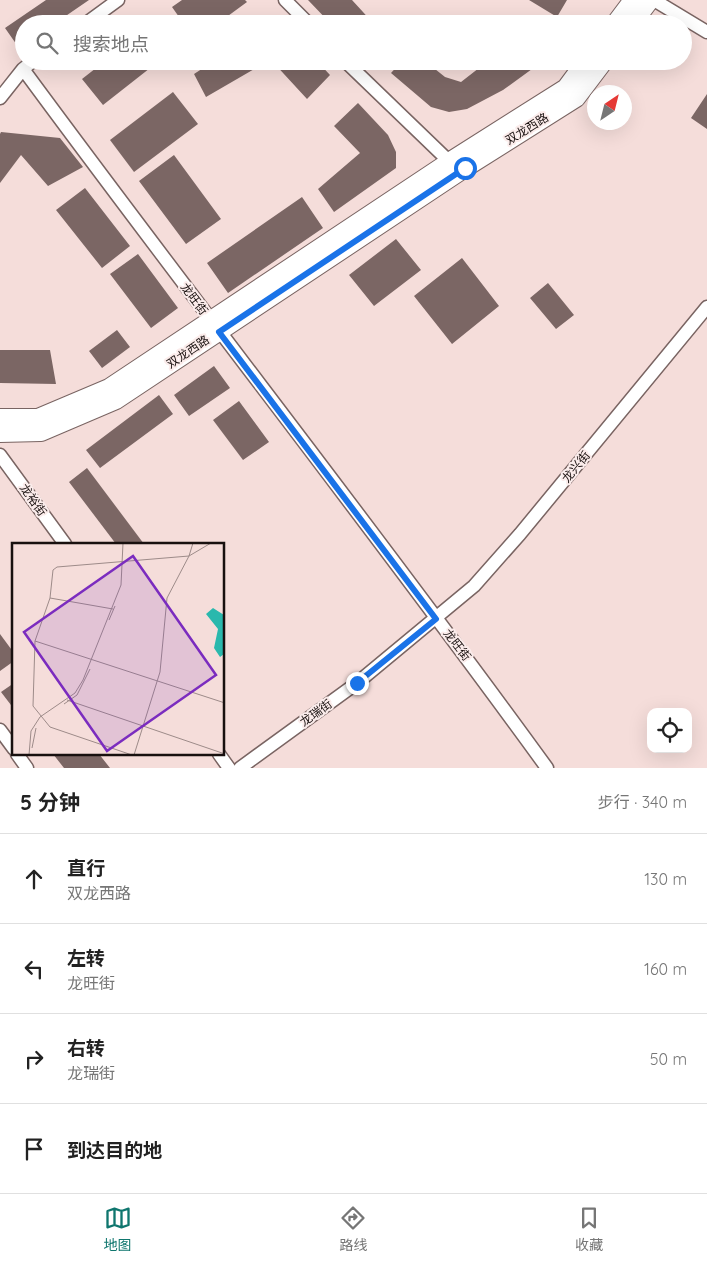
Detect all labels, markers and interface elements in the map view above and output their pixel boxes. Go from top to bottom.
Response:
search box [15,15,692,70]
icon: search [33,29,61,57]
text: 搜索地点 [73,32,149,56]
north arrow [587,85,632,130]
street label: 双龙西路 [502,109,551,148]
route start [454,157,477,180]
street label: 龙旺街 [178,280,211,318]
street label: 双龙西路 [164,332,212,371]
street label: 龙兴街 [558,448,593,485]
street label: 龙裕街 [17,481,50,519]
inset map [12,543,225,756]
street label: 龙旺街 [440,626,474,663]
route end [346,672,369,695]
street label: 龙瑞街 [297,696,335,729]
map controls [647,708,692,753]
button: locate [647,708,692,753]
text: 5 分钟 [20,789,80,815]
text: 步行 · 340 m [598,792,687,812]
text: 直行 [67,856,105,880]
icon: ahead [20,865,48,893]
text: 130 m [644,869,687,889]
text: 双龙西路 [67,883,131,903]
text: 左转 [67,946,105,970]
icon: left [20,955,48,983]
text: 160 m [644,959,687,979]
text: 龙旺街 [67,973,115,993]
text: 右转 [67,1036,105,1060]
icon: right [20,1045,48,1073]
text: 50 m [650,1049,687,1069]
text: 龙瑞街 [67,1063,115,1083]
icon: arrive [20,1135,48,1163]
text: 到达目的地 [67,1138,162,1162]
tab: 地图 [104,1204,132,1254]
tab: 路线 [339,1204,367,1254]
tab: 收藏 [575,1204,603,1254]

